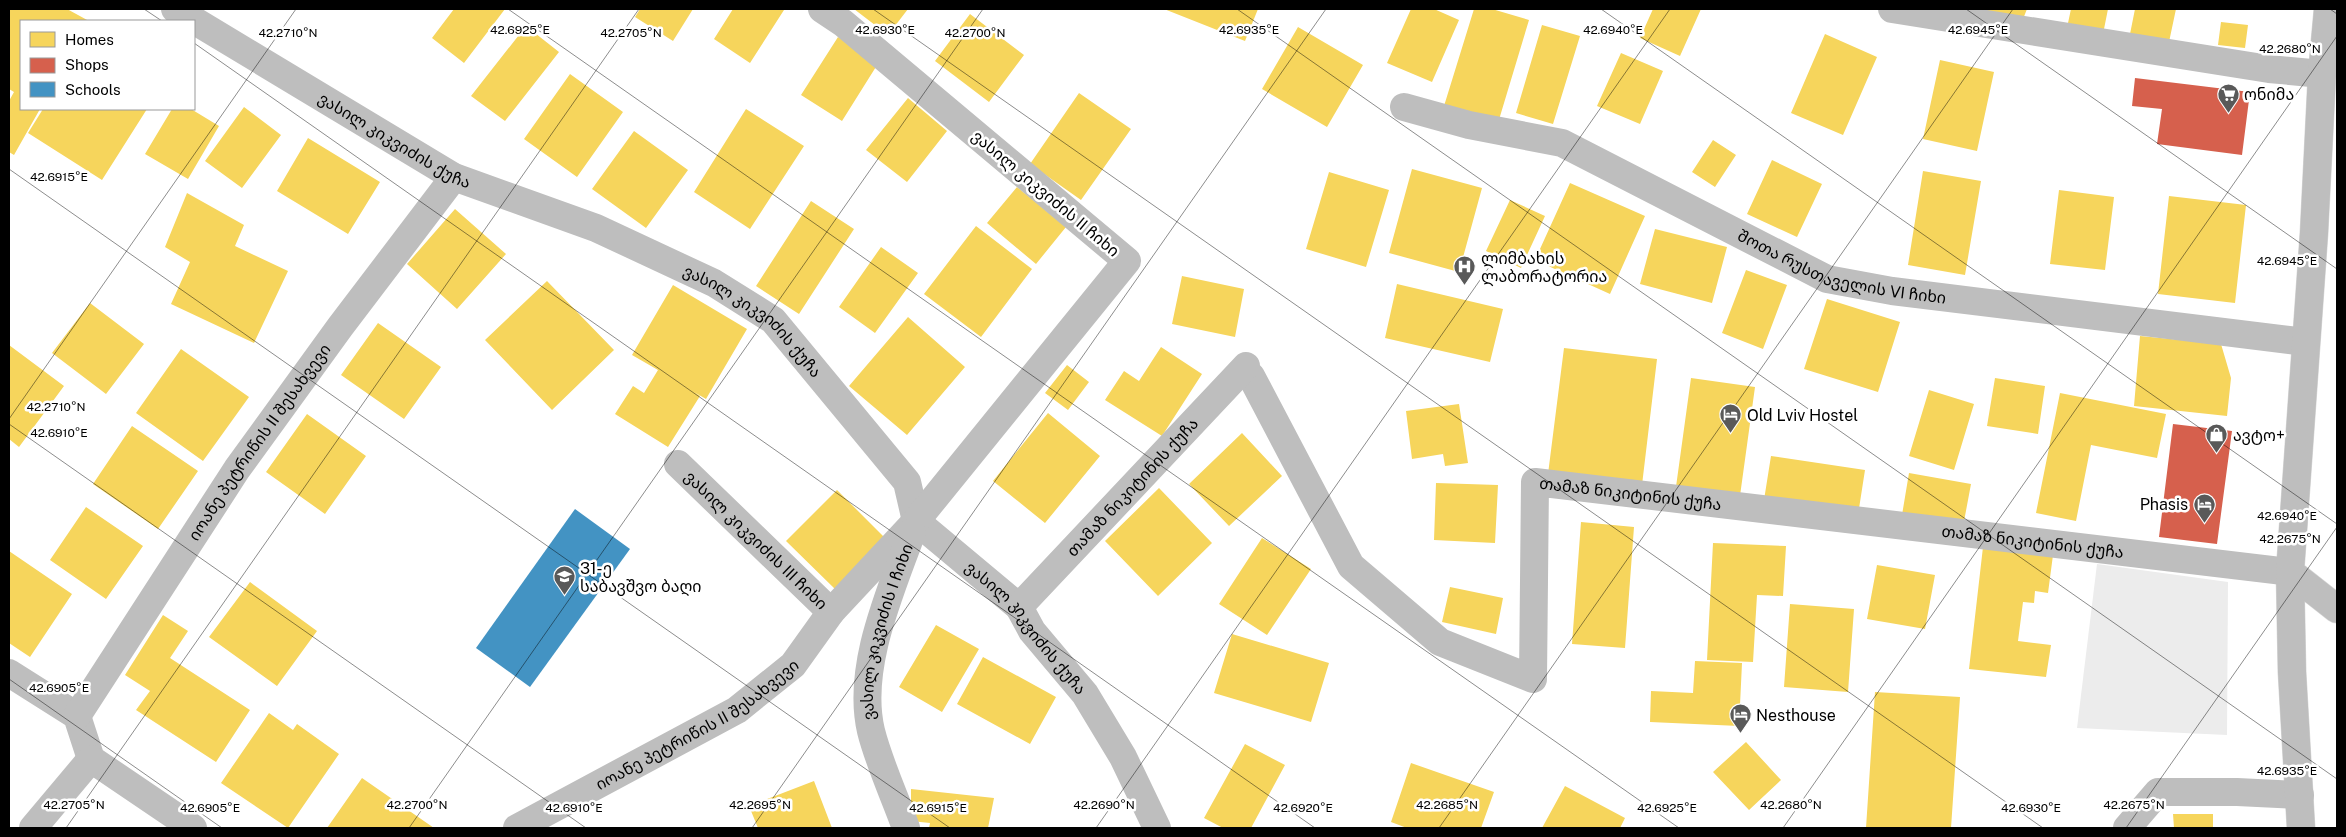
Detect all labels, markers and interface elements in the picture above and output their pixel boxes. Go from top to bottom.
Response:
legend [20,20,195,110]
text: 42.6925°E [490,23,550,37]
text: 42.6930°E [855,23,915,37]
text: 42.6935°E [1219,23,1279,37]
text: 42.6940°E [1583,23,1643,37]
text: 42.6945°E [1948,23,2008,37]
text: 42.2710°N [258,26,318,40]
text: 42.2705°N [600,26,662,40]
text: 42.2700°N [945,26,1005,40]
text: Homes [65,31,114,48]
text: 42.2680°N [2259,42,2321,56]
text: Shops [65,56,109,73]
text: Schools [65,81,121,98]
supermarket icon: ონიმა [2216,82,2240,113]
place label: ონიმა [2244,85,2294,104]
street label: ვასილ კიკვიძის ქუჩა [315,89,473,192]
street label: ვასილ კიკვიძის II ჩიხი [967,126,1123,261]
text: 42.6915°E [30,170,88,184]
street label: შოთა რუსთაველის VI ჩიხი [1735,226,1947,308]
place label: ლიმბახის ლაბორატორია [1481,249,1607,287]
text: 42.6945°E [2257,254,2317,268]
hospital icon: ლიმბახის ლაბორატორია [1453,255,1477,286]
street label: ვასილ კიკვიძის ქუჩა [680,261,825,381]
street label: იოანე პეტრიწის II შესახვევი [184,340,335,544]
text: 42.2710°N [26,400,86,414]
hotel icon: Old Lviv Hostel [1719,403,1743,434]
place label: Old Lviv Hostel [1747,406,1858,425]
street label: თამაზ ნიკიტინის ქუჩა [1063,414,1202,560]
shop icon: ავტო+ [2205,423,2229,454]
text: 42.6910°E [30,426,88,440]
place label: ავტო+ [2233,426,2285,445]
street label: ვასილ კიკვიძის III ჩიხი [681,467,831,613]
street label: თამაზ ნიკიტინის ქუჩა [1538,474,1723,514]
hotel icon: Phasis [2192,492,2216,523]
place label: Phasis [2140,495,2188,514]
text: 42.6940°E [2257,509,2317,523]
street label: თამაზ ნიკიტინის ქუჩა [1940,522,2125,562]
text: 42.2675°N [2259,532,2321,546]
street label: ვასილ კიკვიძის I ჩიხი [858,541,917,721]
street label: ვასილ კიკვიძის ქუჩა [961,557,1090,698]
place label: 31-ე საბავშვო ბაღი [580,559,702,596]
school or university icon: 31-ე საბავშვო ბაღი [552,565,576,596]
street label: იოანე პეტრიწის II შესახვევი [592,655,803,794]
text: 42.6905°E [29,681,89,695]
hotel icon: Nesthouse [1728,703,1752,734]
place label: Nesthouse [1756,706,1836,725]
text: 42.6935°E [2257,764,2317,778]
text: 42.2705°N [43,798,105,812]
text: 42.2700°N [387,798,447,812]
text: 42.2695°N [729,798,791,812]
text: 42.2690°N [1073,798,1135,812]
text: 42.2685°N [1416,798,1478,812]
text: 42.2680°N [1760,798,1822,812]
text: 42.2675°N [2103,798,2165,812]
text: 42.6905°E [180,801,240,815]
text: 42.6910°E [545,801,603,815]
text: 42.6915°E [909,801,967,815]
text: 42.6920°E [1273,801,1333,815]
text: 42.6925°E [1637,801,1697,815]
text: 42.6930°E [2001,801,2061,815]

